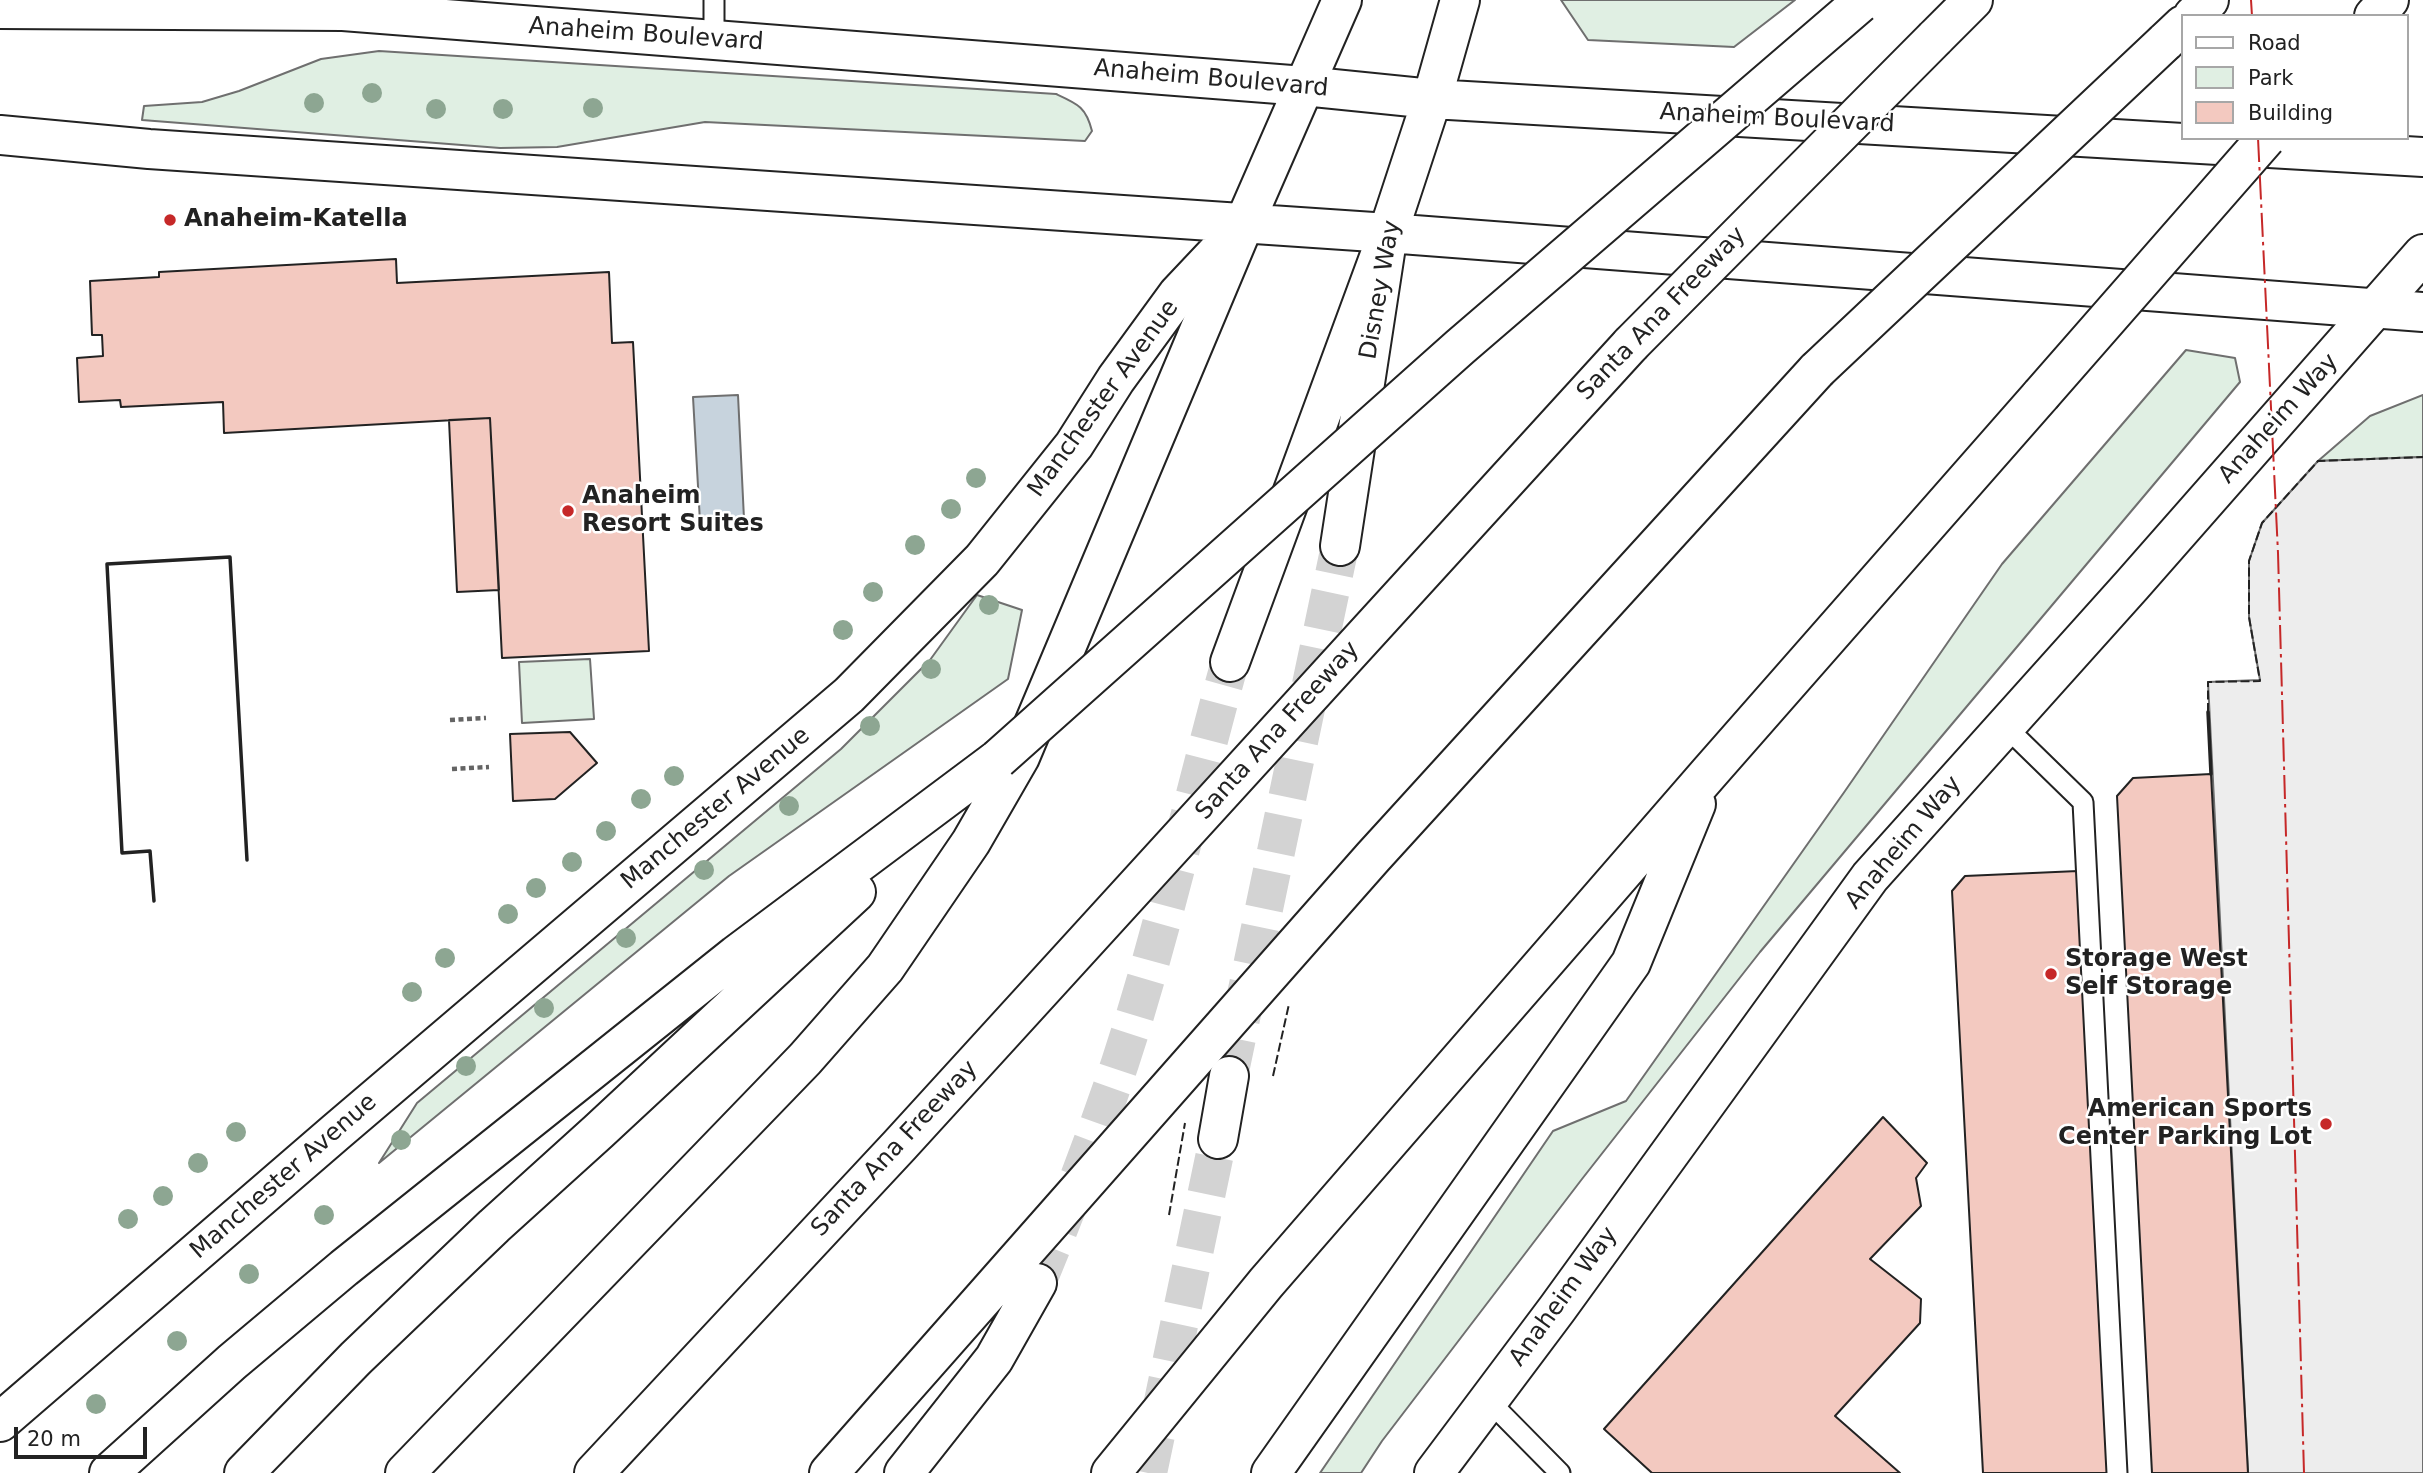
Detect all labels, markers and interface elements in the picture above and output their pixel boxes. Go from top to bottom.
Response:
street label: Anaheim Boulevard [528,12,764,58]
legend [2182,14,2409,140]
text: Road [2248,31,2301,55]
street label: Anaheim Boulevard [1093,54,1329,104]
text: Park [2248,66,2293,90]
street label: Anaheim Boulevard [1659,98,1895,140]
text: Building [2248,101,2333,125]
place label: Anaheim-Katella [184,206,408,234]
marker: Anaheim-Katella [162,212,178,228]
street label: Disney Way [1355,218,1407,362]
street label: Santa Ana Freeway [1572,221,1752,407]
street label: Manchester Avenue [1023,295,1185,503]
street label: Anaheim Way [2213,348,2345,490]
place label: Anaheim Resort Suites [582,483,764,539]
marker: Anaheim Resort Suites [560,503,576,519]
street label: Santa Ana Freeway [1190,636,1366,826]
street label: Manchester Avenue [616,722,816,896]
street label: Anaheim Way [1840,771,1968,915]
place label: Storage West Self Storage [2065,946,2248,1002]
marker: Storage West Self Storage [2043,966,2059,982]
street label: Santa Ana Freeway [806,1055,984,1243]
street label: Manchester Avenue [185,1088,383,1266]
place label: American Sports Center Parking Lot [2058,1096,2312,1152]
marker: American Sports Center Parking Lot [2318,1116,2334,1132]
street label: Anaheim Way [1504,1222,1624,1372]
scale bar [18,1414,150,1458]
text: 20 m [27,1427,81,1451]

